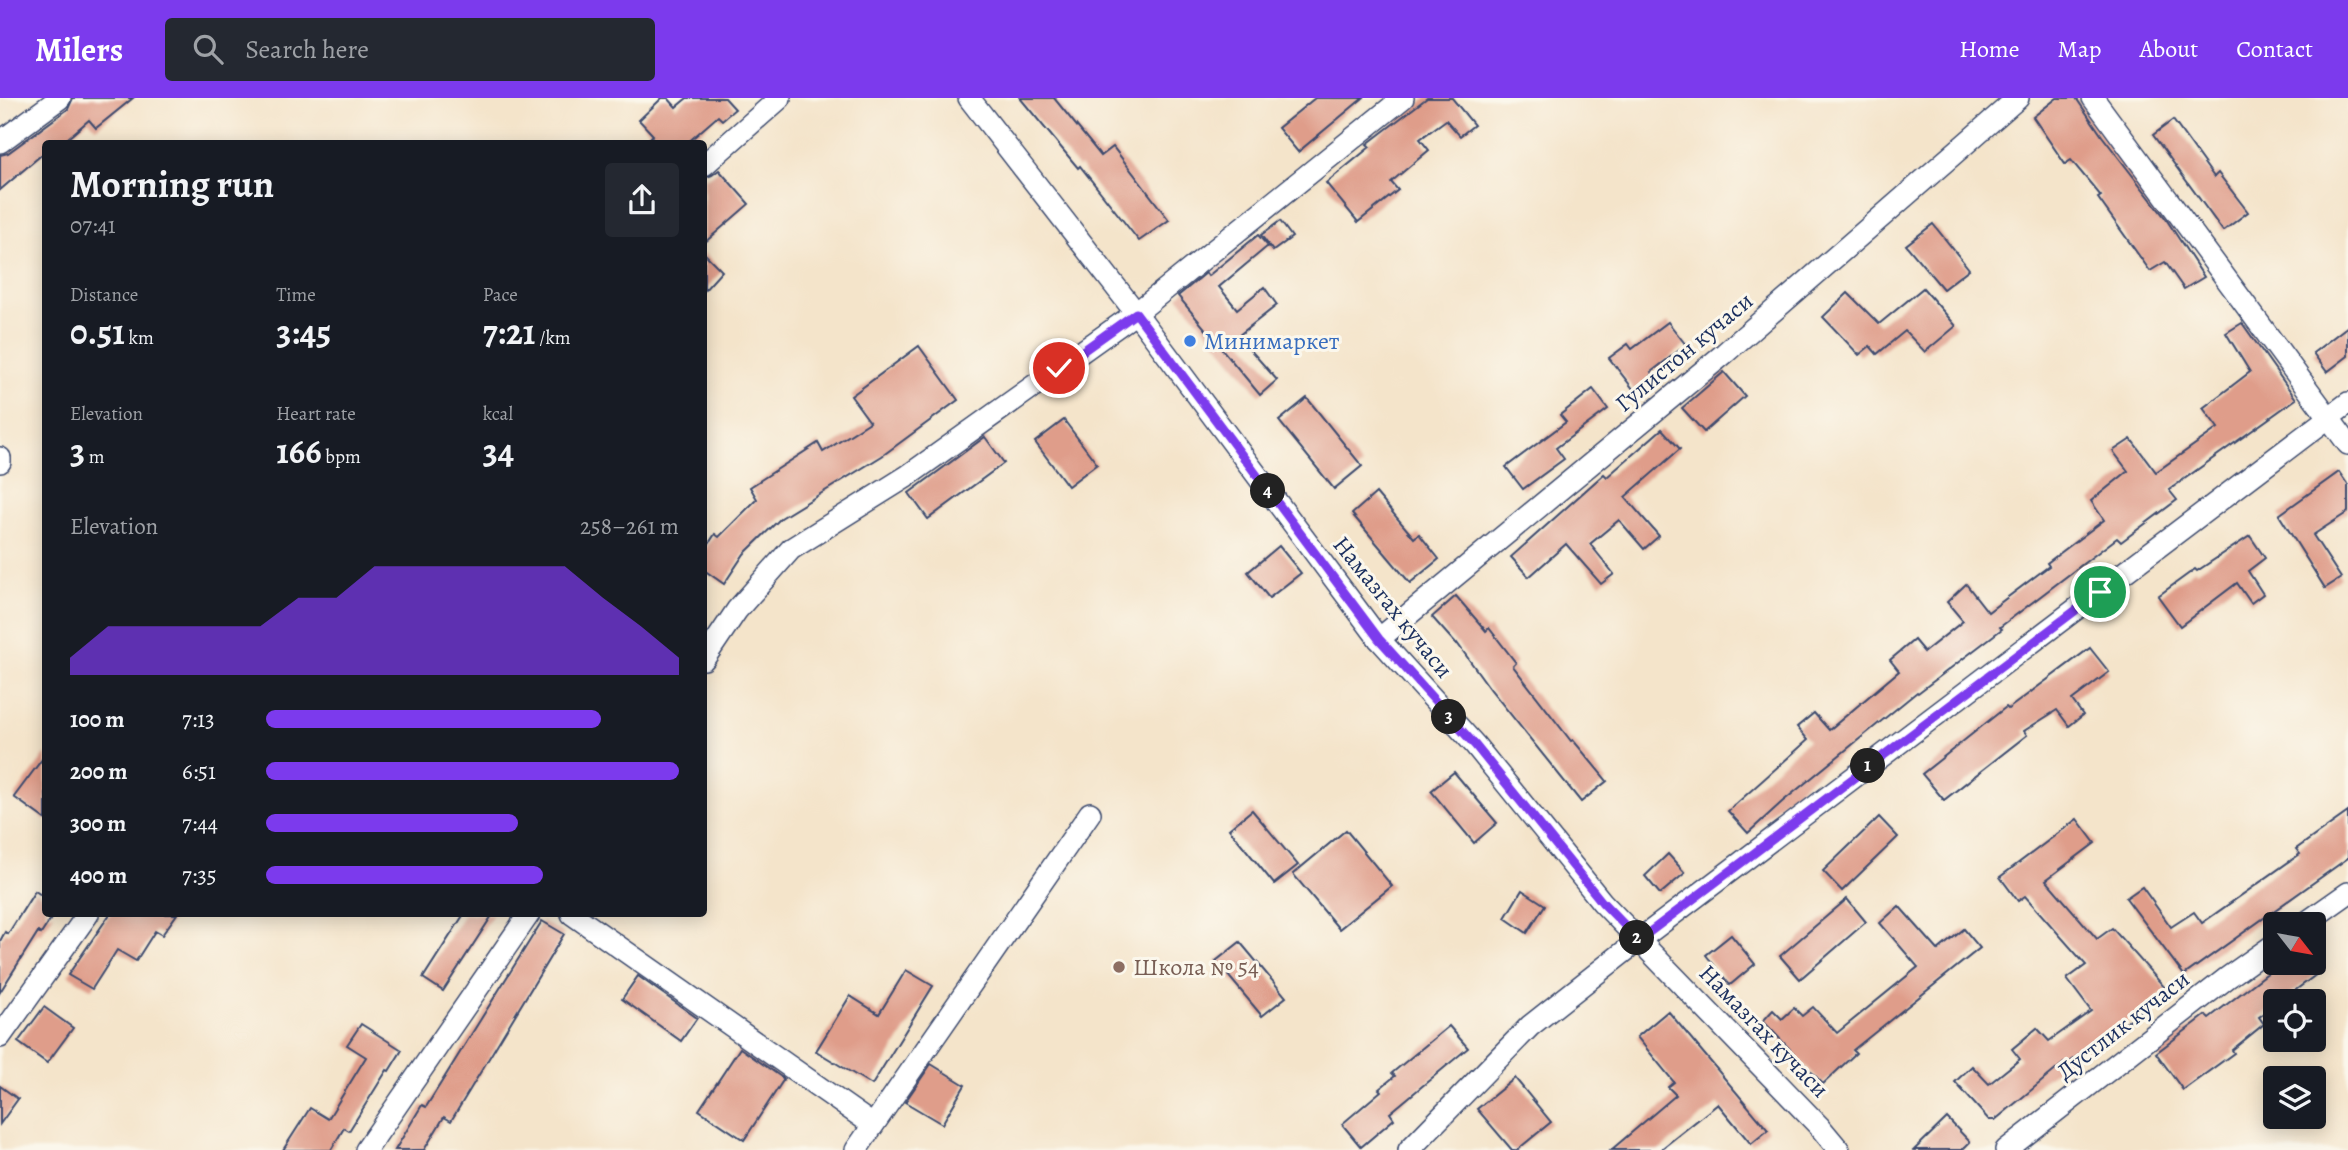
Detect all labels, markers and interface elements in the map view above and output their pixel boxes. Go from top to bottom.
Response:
search box [165,18,655,81]
text: Milers [35,27,123,72]
icon: search [189,30,227,68]
text: Search here [245,32,369,67]
text: Home [1959,33,2020,65]
text: Map [2058,33,2102,65]
text: About [2140,33,2198,65]
text: Contact [2236,33,2313,65]
text: Morning run [70,158,274,210]
button: share [605,163,679,237]
text: 07:41 [70,210,116,241]
text: Distance [70,282,138,308]
text: Time [276,282,316,308]
text: Pace [483,282,518,308]
street label: Гулистон кучаси [1608,285,1760,419]
text: 0.51 [70,308,125,356]
text: 3:45 [276,308,331,356]
text: 7:21 [483,308,535,356]
text: km [125,325,154,351]
text: /km [535,325,571,351]
place label: Минимаркет [1204,325,1340,357]
marker: Минимаркет [1182,333,1198,349]
pin [1029,338,1089,398]
icon: check [1040,349,1078,387]
text: Elevation [70,401,143,427]
text: Heart rate [276,401,356,427]
text: kcal [483,401,513,427]
text: 3 [70,427,85,475]
text: 166 [276,427,322,475]
text: 34 [483,427,514,475]
text: m [85,444,105,470]
text: bpm [322,444,361,470]
pin: 4 [1250,474,1286,508]
text: 4 [1263,477,1272,503]
text: Elevation [70,511,158,542]
text: 258–261 m [580,511,679,542]
street label: Намазгах кучаси [1326,529,1460,685]
pin [2070,562,2130,622]
icon: arrive [2081,573,2119,611]
pin: 3 [1432,700,1466,734]
text: 3 [1444,703,1453,729]
text: 100 m [70,704,125,735]
text: 7:13 [182,704,215,735]
pin: 1 [1850,748,1885,784]
text: 1 [1864,752,1871,778]
text: 200 m [70,756,128,787]
text: 6:51 [182,756,216,787]
text: 300 m [70,808,126,839]
text: 7:44 [182,808,218,839]
text: 400 m [70,860,127,891]
text: 7:35 [182,860,217,891]
north arrow [2263,912,2326,975]
map controls [2263,912,2326,1129]
pin: 2 [1620,920,1654,956]
text: 2 [1632,924,1641,950]
place label: Школа № 54 [1133,951,1259,983]
street label: Намазгах кучаси [1692,957,1836,1105]
marker: Школа № 54 [1111,959,1127,975]
street label: Дустлик кучаси [2050,963,2196,1087]
button: locate [2263,989,2326,1052]
button: layers [2263,1066,2326,1129]

